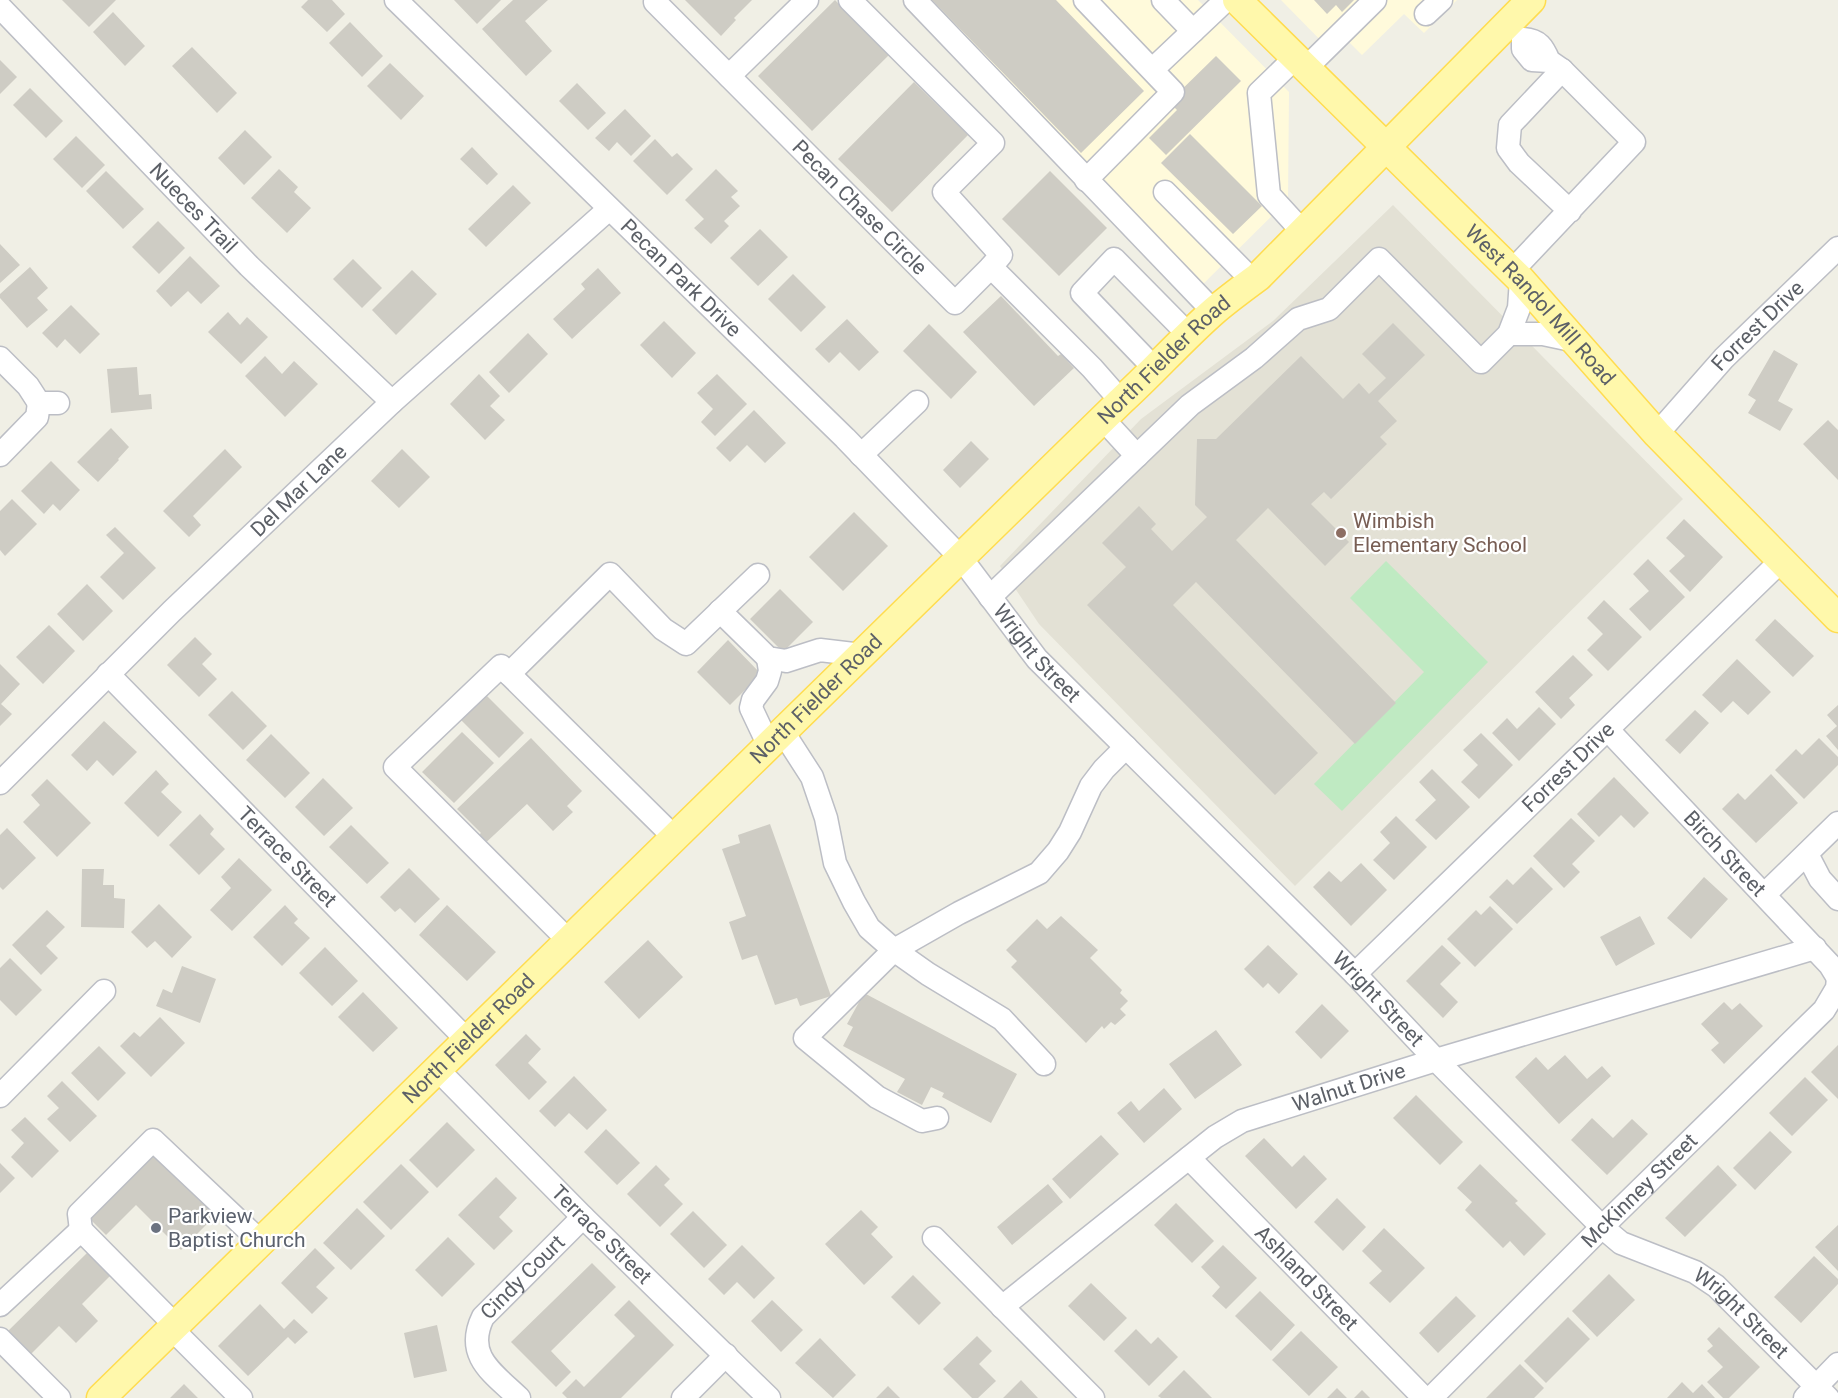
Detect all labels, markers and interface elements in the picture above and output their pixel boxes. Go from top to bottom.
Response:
street label: Pecan Chase Circle [788,135,932,280]
street label: Nueces Trail [145,158,242,258]
street label: Pecan Park Drive [616,214,746,342]
street label: West Randol Mill Road [1460,220,1620,390]
street label: Forrest Drive [1707,276,1809,375]
street label: North Fielder Road [1093,290,1235,429]
street label: Del Mar Lane [246,440,352,542]
place label: Wimbish Elementary School [1353,509,1527,557]
marker: Wimbish Elementary School [1334,526,1348,540]
street label: Wright Street [988,600,1085,707]
street label: North Fielder Road [745,629,887,769]
street label: Forrest Drive [1517,717,1619,817]
street label: Terrace Street [233,802,342,912]
street label: Birch Street [1679,806,1771,901]
street label: Wright Street [1327,947,1429,1051]
street label: North Fielder Road [398,969,539,1108]
street label: Walnut Drive [1289,1058,1408,1116]
street label: McKinney Street [1577,1129,1702,1252]
street label: Terrace Street [546,1180,657,1289]
place label: Parkview Baptist Church [168,1204,305,1252]
marker: Parkview Baptist Church [149,1221,163,1235]
street label: Ashland Street [1250,1221,1363,1335]
street label: Cindy Court [476,1230,570,1324]
street label: Wright Street [1689,1263,1793,1363]

